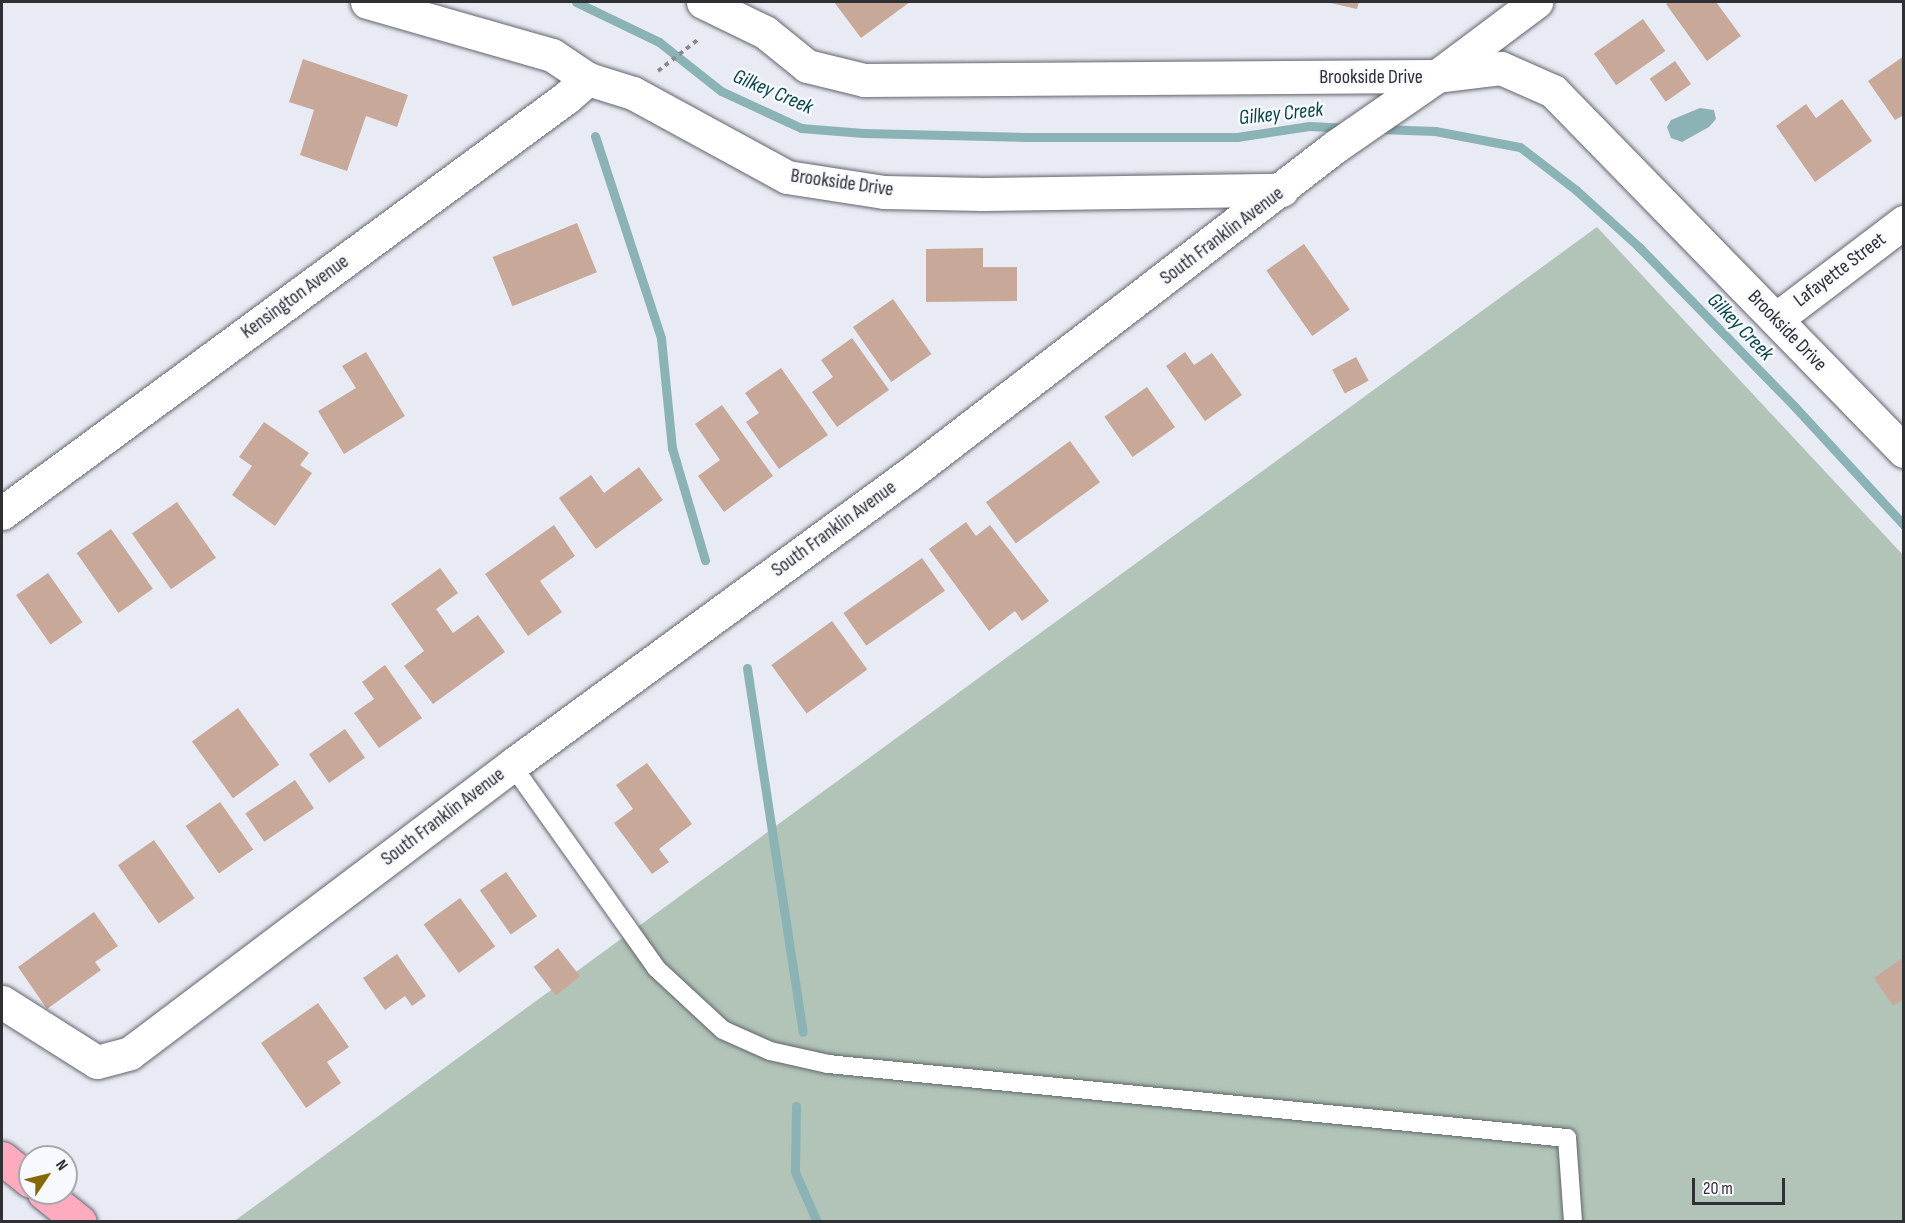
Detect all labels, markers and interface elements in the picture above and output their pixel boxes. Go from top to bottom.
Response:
water label: Gilkey Creek [729,64,817,120]
street label: Brookside Drive [1319,65,1423,89]
water label: Gilkey Creek [1238,97,1324,131]
street label: Brookside Drive [789,164,895,202]
street label: South Franklin Avenue [1156,182,1288,290]
street label: Lafayette Street [1789,228,1891,312]
street label: Kensington Avenue [236,250,354,344]
street label: Brookside Drive [1742,285,1832,377]
water label: Gilkey Creek [1702,288,1778,366]
street label: South Franklin Avenue [767,476,901,582]
street label: South Franklin Avenue [377,763,509,871]
north arrow [18,1145,78,1205]
text: N [51,1157,72,1174]
scale bar [1695,1166,1788,1204]
text: 20 m [1703,1178,1733,1199]

